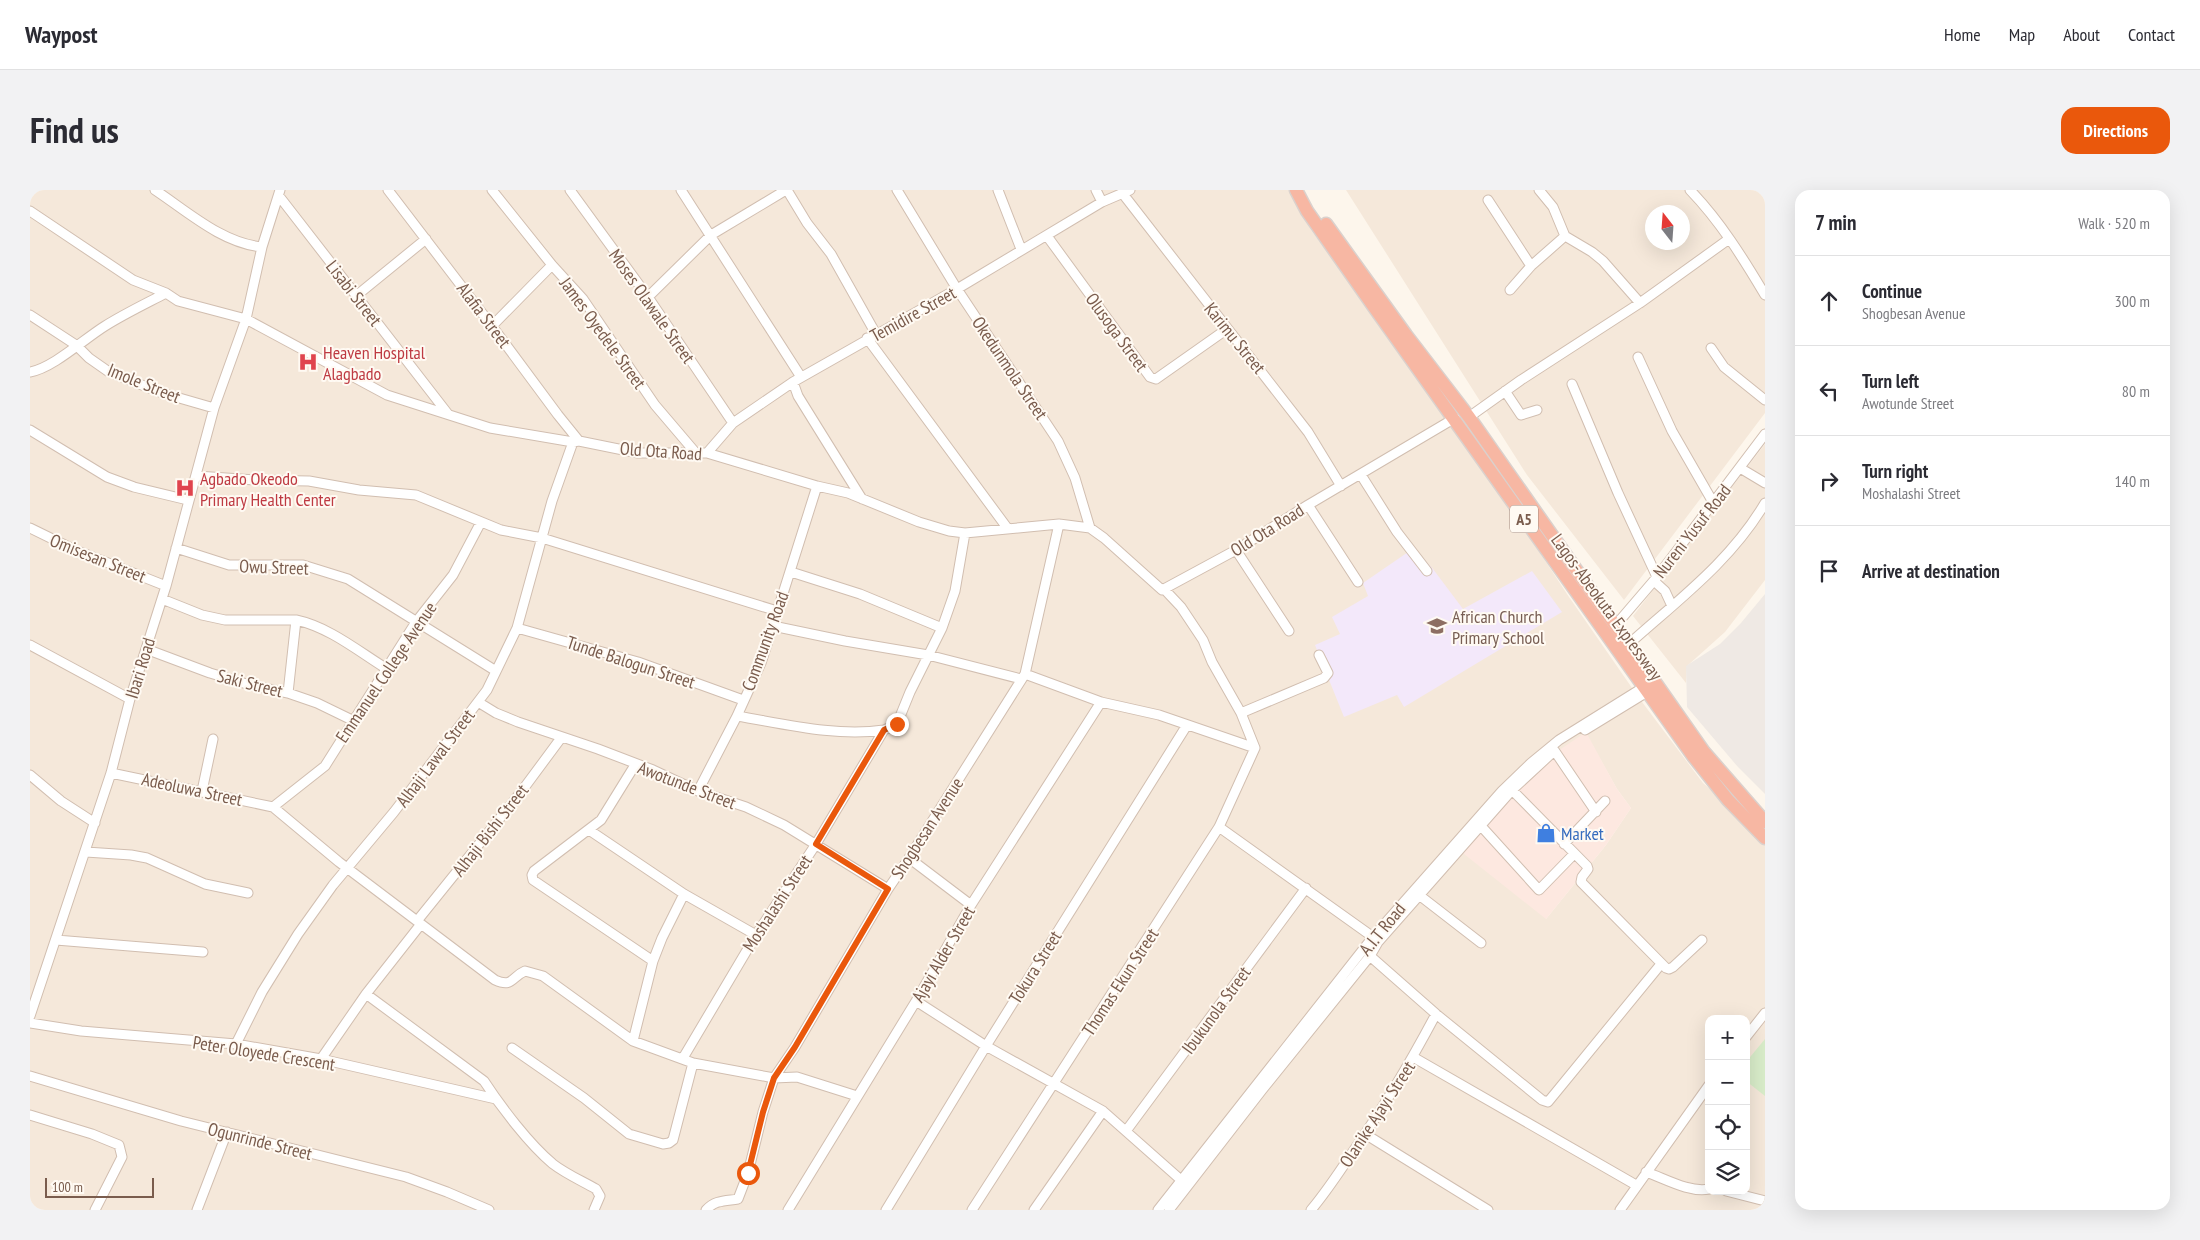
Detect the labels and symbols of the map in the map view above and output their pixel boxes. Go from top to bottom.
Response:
north arrow [1645,205,1690,250]
street label: Moses Olawale Street [604,244,700,368]
street label: Lisabi Street [321,255,387,331]
street label: James Oyedele Street [554,272,651,393]
street label: Alafia Street [452,278,516,352]
street label: Temidire Street [866,281,960,347]
street label: Olusoga Street [1081,288,1153,376]
street label: Karimu Street [1199,298,1271,378]
street label: Okedunmola Street [967,312,1053,424]
place label: Heaven Hospital Alagbado [323,341,426,385]
hospital icon: Heaven Hospital Alagbado [297,351,319,373]
street label: Imole Street [104,358,184,408]
street label: Old Ota Road [619,437,703,465]
place label: Agbado Okeodo Primary Health Center [200,467,336,511]
hospital icon: Agbado Okeodo Primary Health Center [174,477,196,499]
street label: Nureni Yusuf Road [1648,479,1736,583]
street label: Old Ota Road [1226,498,1308,562]
road number: A5 [1510,506,1538,532]
street label: Omisesan Street [47,528,149,588]
street label: Lagos-Abeokuta Expressway [1546,529,1668,685]
street label: Owu Street [239,554,309,580]
street label: Community Road [736,588,794,694]
street label: Emmanuel College Avenue [330,597,442,747]
place label: African Church Primary School [1452,605,1545,649]
school or university icon: African Church Primary School [1426,615,1448,637]
street label: Tunde Balogun Street [564,630,698,694]
street label: Ibari Road [120,635,160,701]
street label: Saki Street [215,664,285,702]
street label: Alhaji Lawal Street [391,704,479,812]
route end [886,713,909,736]
street label: Awotunde Street [635,756,739,814]
street label: Adeoluwa Street [140,767,244,811]
street label: Shogbesan Avenue [886,773,968,883]
street label: Alhaji Bishi Street [447,779,533,881]
shop icon: Market [1535,822,1557,844]
place label: Market [1561,822,1604,845]
street label: Moshalashi Street [737,850,817,956]
street label: A.I.T Road [1354,898,1410,960]
street label: Ajayi Alder Street [906,902,980,1006]
street label: Thomas Ekun Street [1077,924,1163,1040]
street label: Tokura Street [1004,926,1066,1008]
street label: Ibukunola Street [1176,962,1256,1058]
street label: Peter Oloyede Crescent [191,1030,337,1076]
street label: Olanike Ajayi Street [1334,1057,1420,1171]
street label: Ogunrinde Street [206,1117,314,1165]
route start [737,1162,760,1185]
scale bar [45,1175,154,1198]

